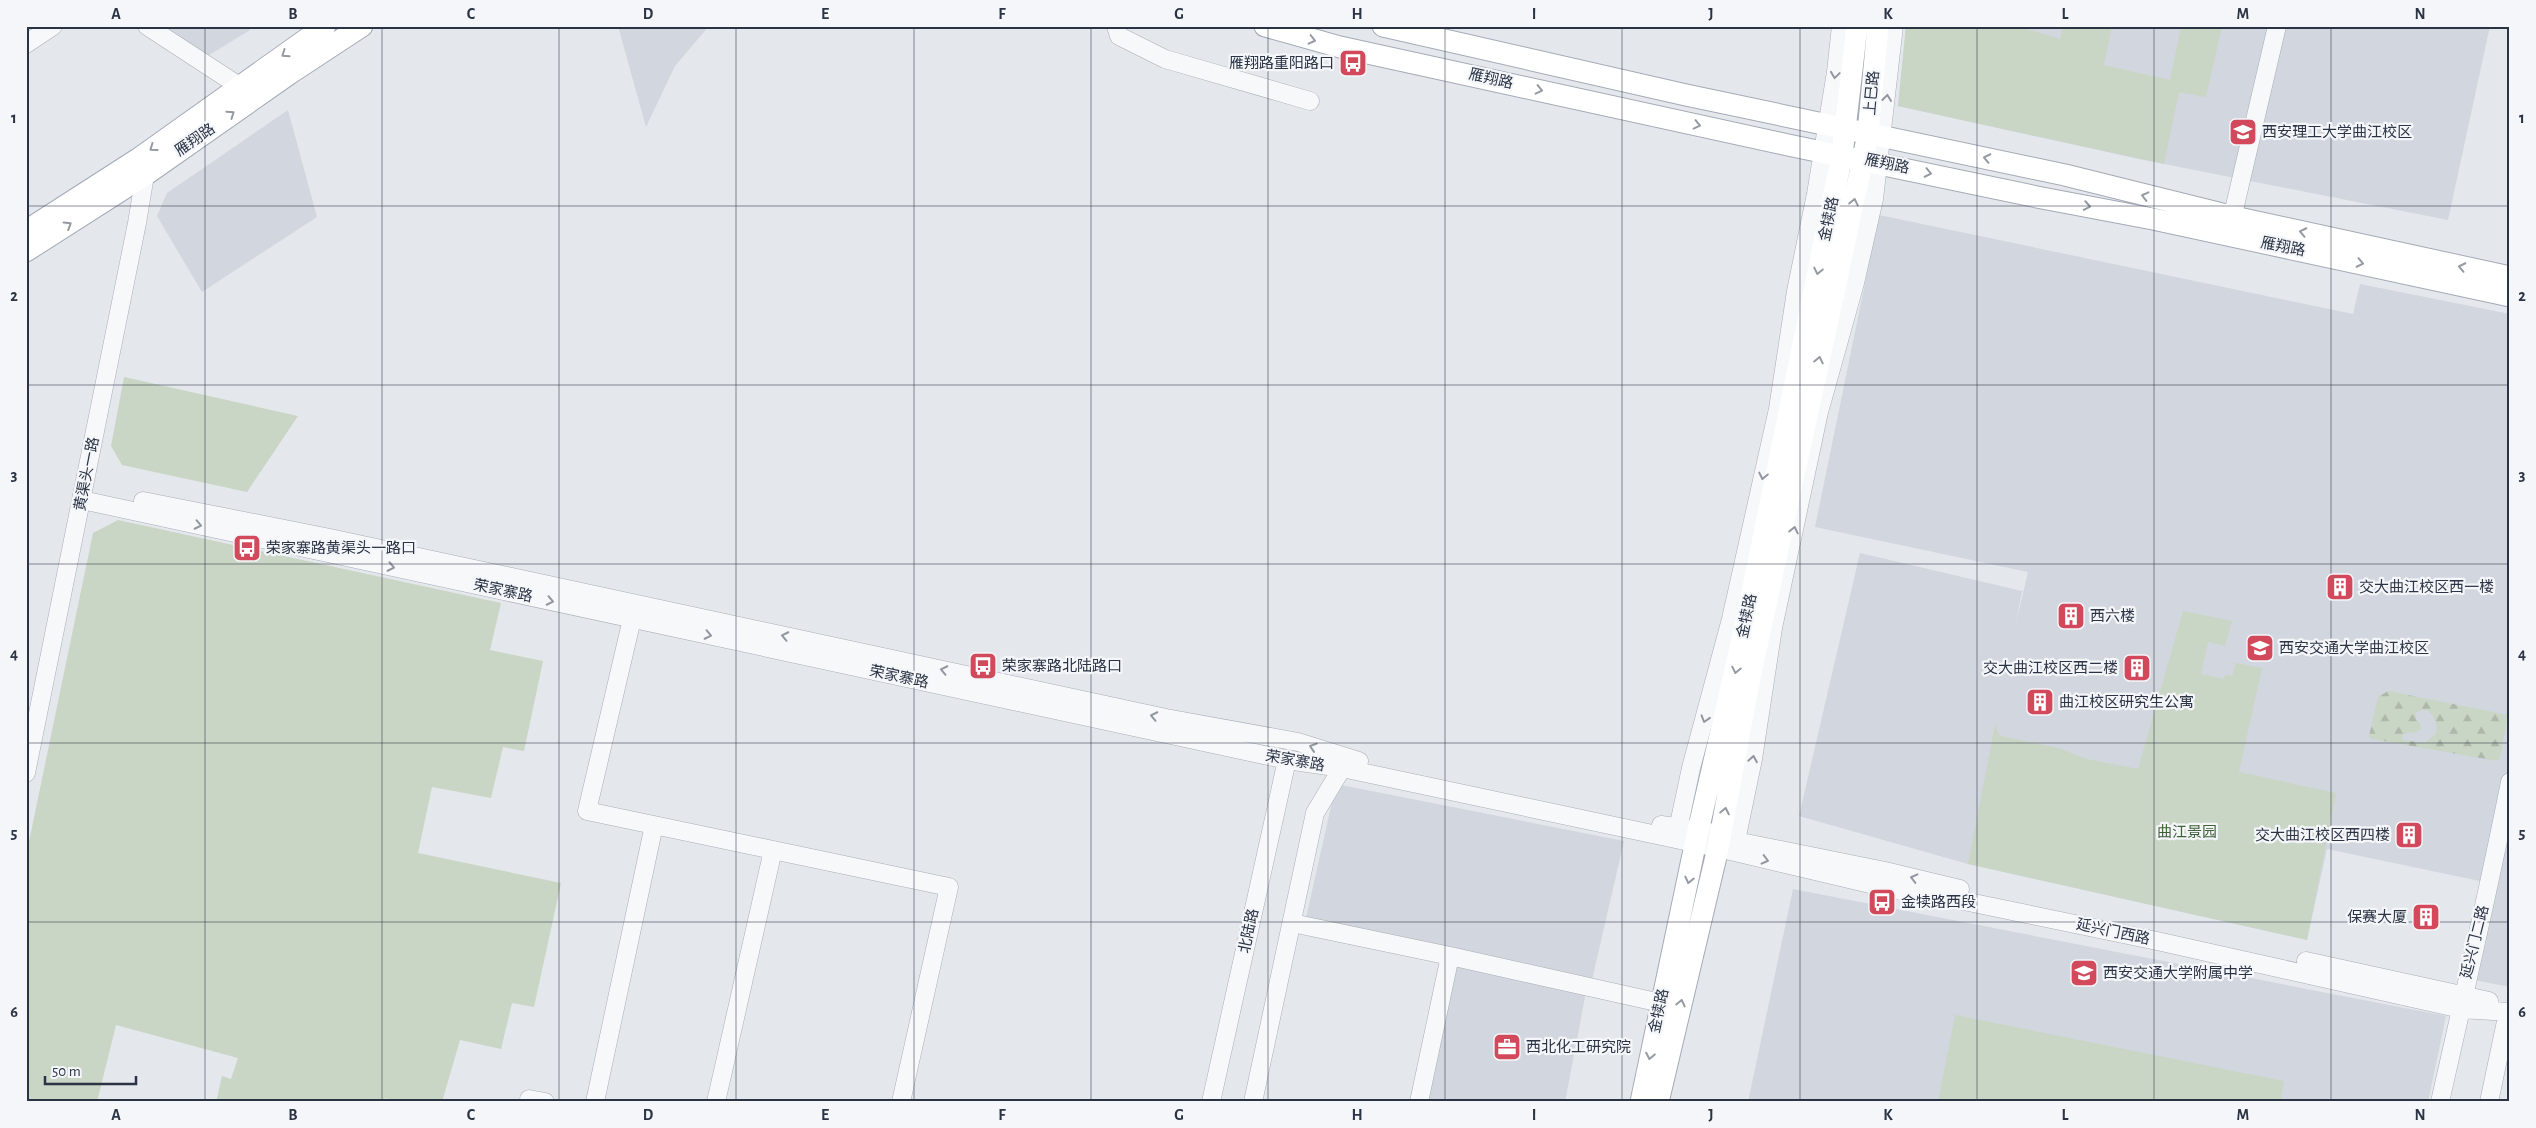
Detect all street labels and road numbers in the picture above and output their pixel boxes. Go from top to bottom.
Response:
street label: 雁翔路 [1467,66,1515,91]
street label: 上巳路 [1862,70,1881,116]
street label: 雁翔路 [172,120,218,159]
street label: 雁翔路 [1863,151,1911,176]
street label: 金犊路 [1815,195,1841,243]
street label: 雁翔路 [2259,234,2307,259]
street label: 黄渠头一路 [71,436,102,512]
street label: 荣家寨路 [472,576,534,605]
street label: 金犊路 [1733,592,1759,640]
street label: 荣家寨路 [868,662,930,691]
street label: 荣家寨路 [1264,747,1326,774]
street label: 延兴门二路 [2458,904,2491,980]
street label: 北陆路 [1235,907,1261,955]
street label: 延兴门西路 [2075,916,2151,947]
street label: 金犊路 [1645,987,1671,1035]

